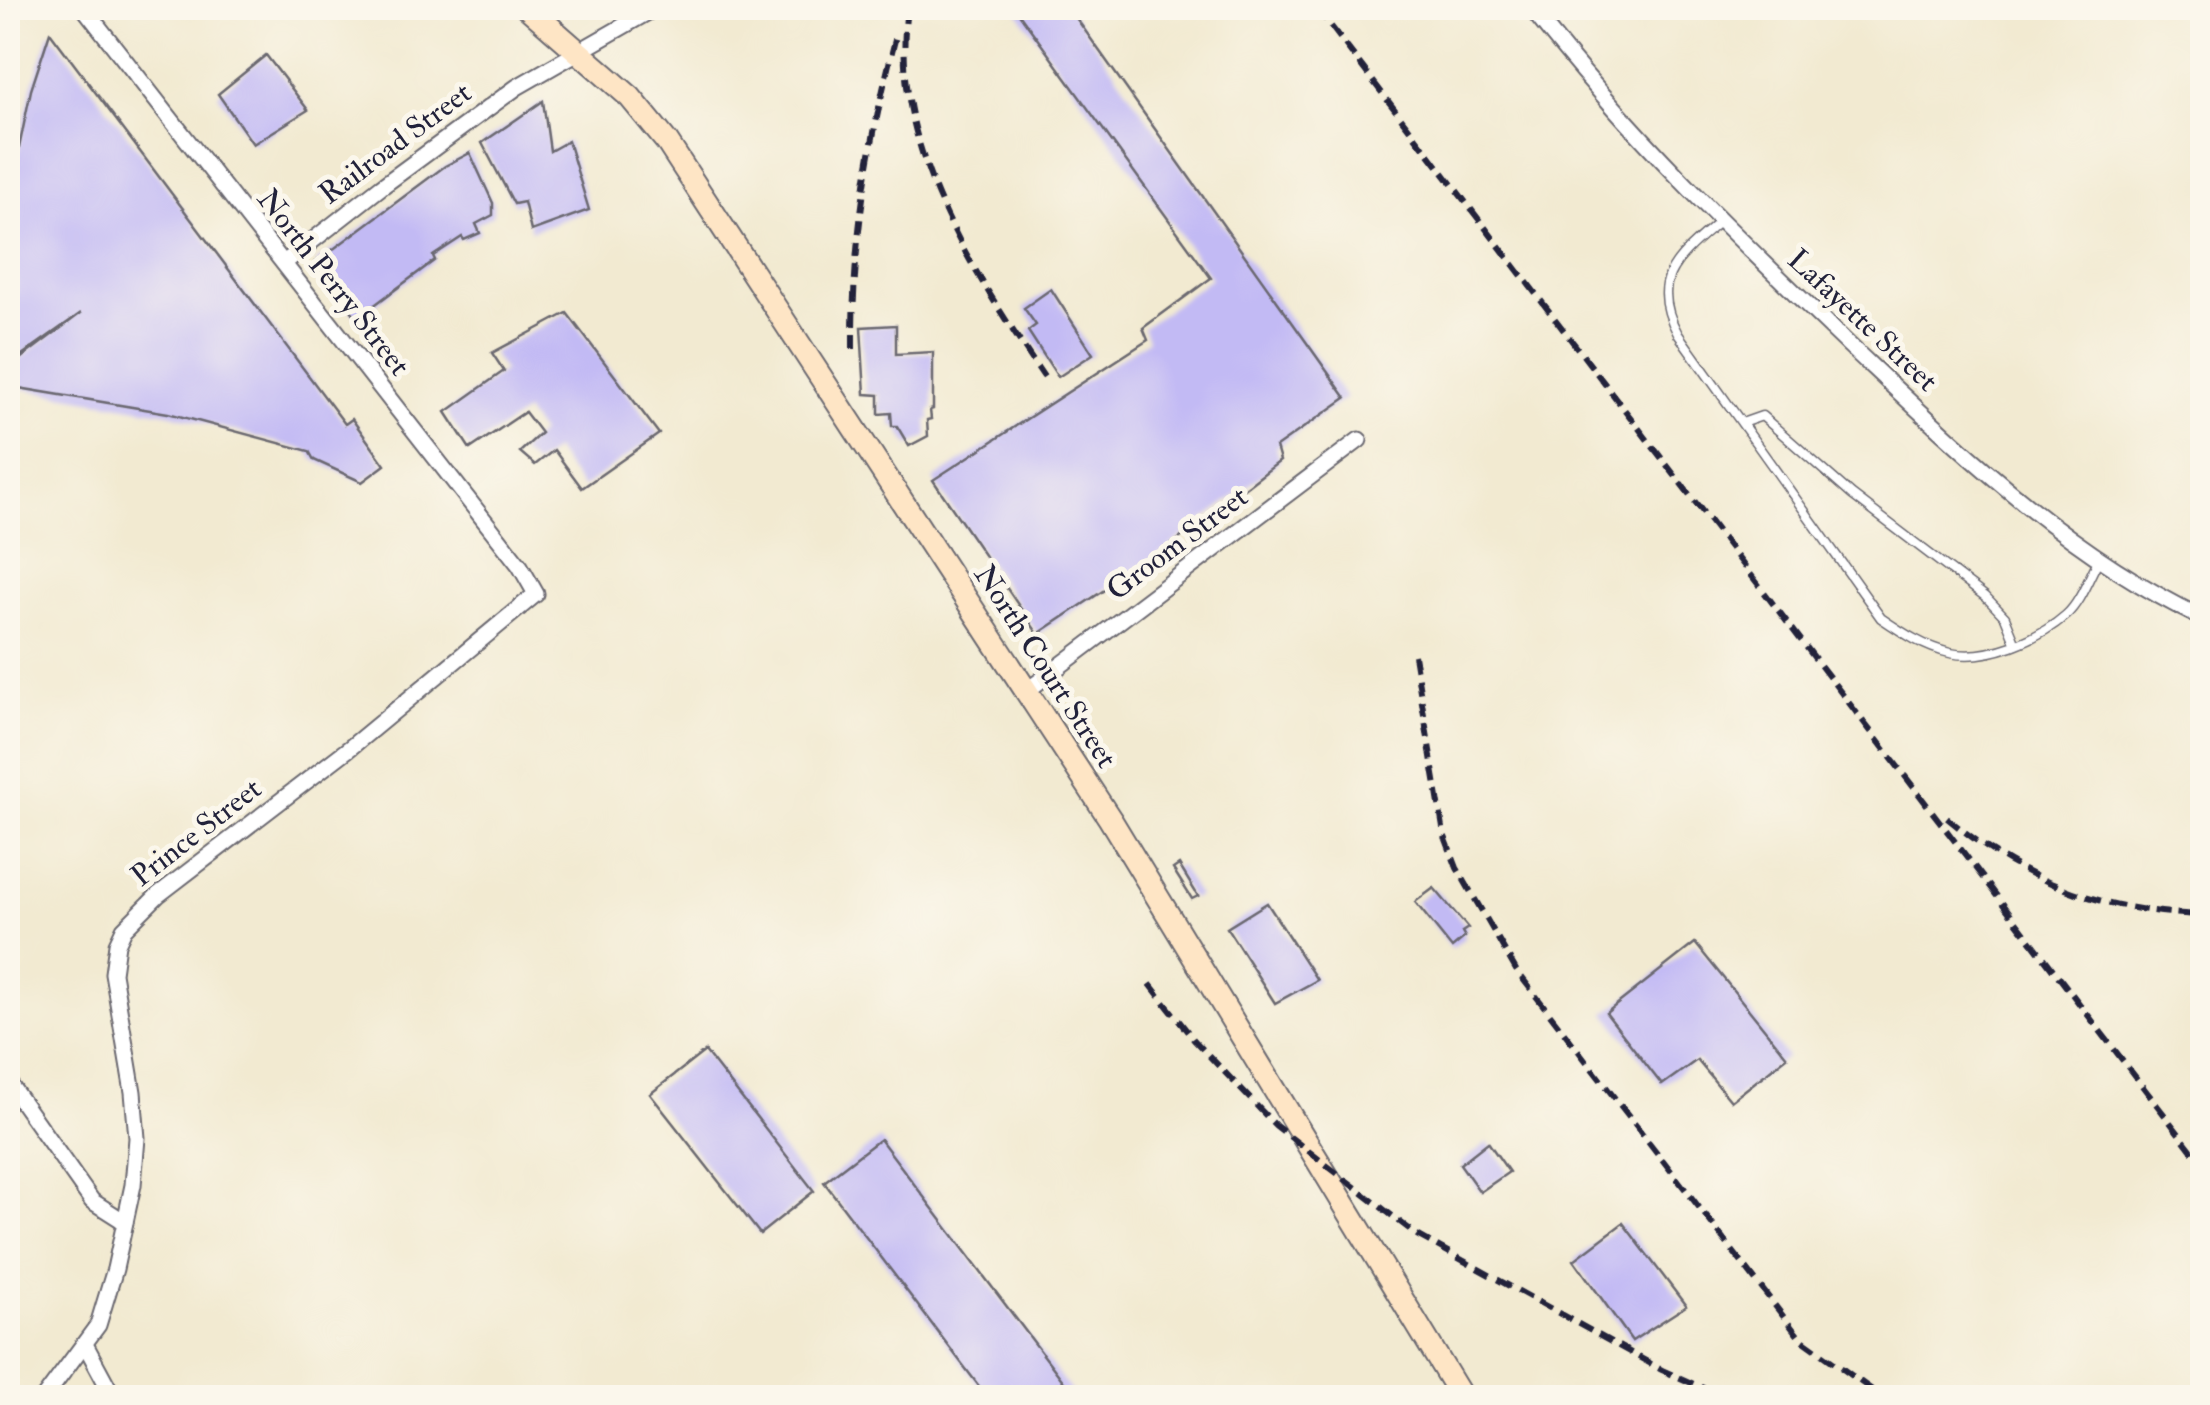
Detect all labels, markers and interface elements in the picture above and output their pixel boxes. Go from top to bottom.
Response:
street label: Railroad Street [312,74,479,213]
street label: North Perry Street [249,181,418,383]
street label: Lafayette Street [1780,241,1946,400]
street label: Groom Street [1099,478,1255,608]
street label: North Court Street [966,558,1125,775]
street label: Prince Street [124,770,269,895]

